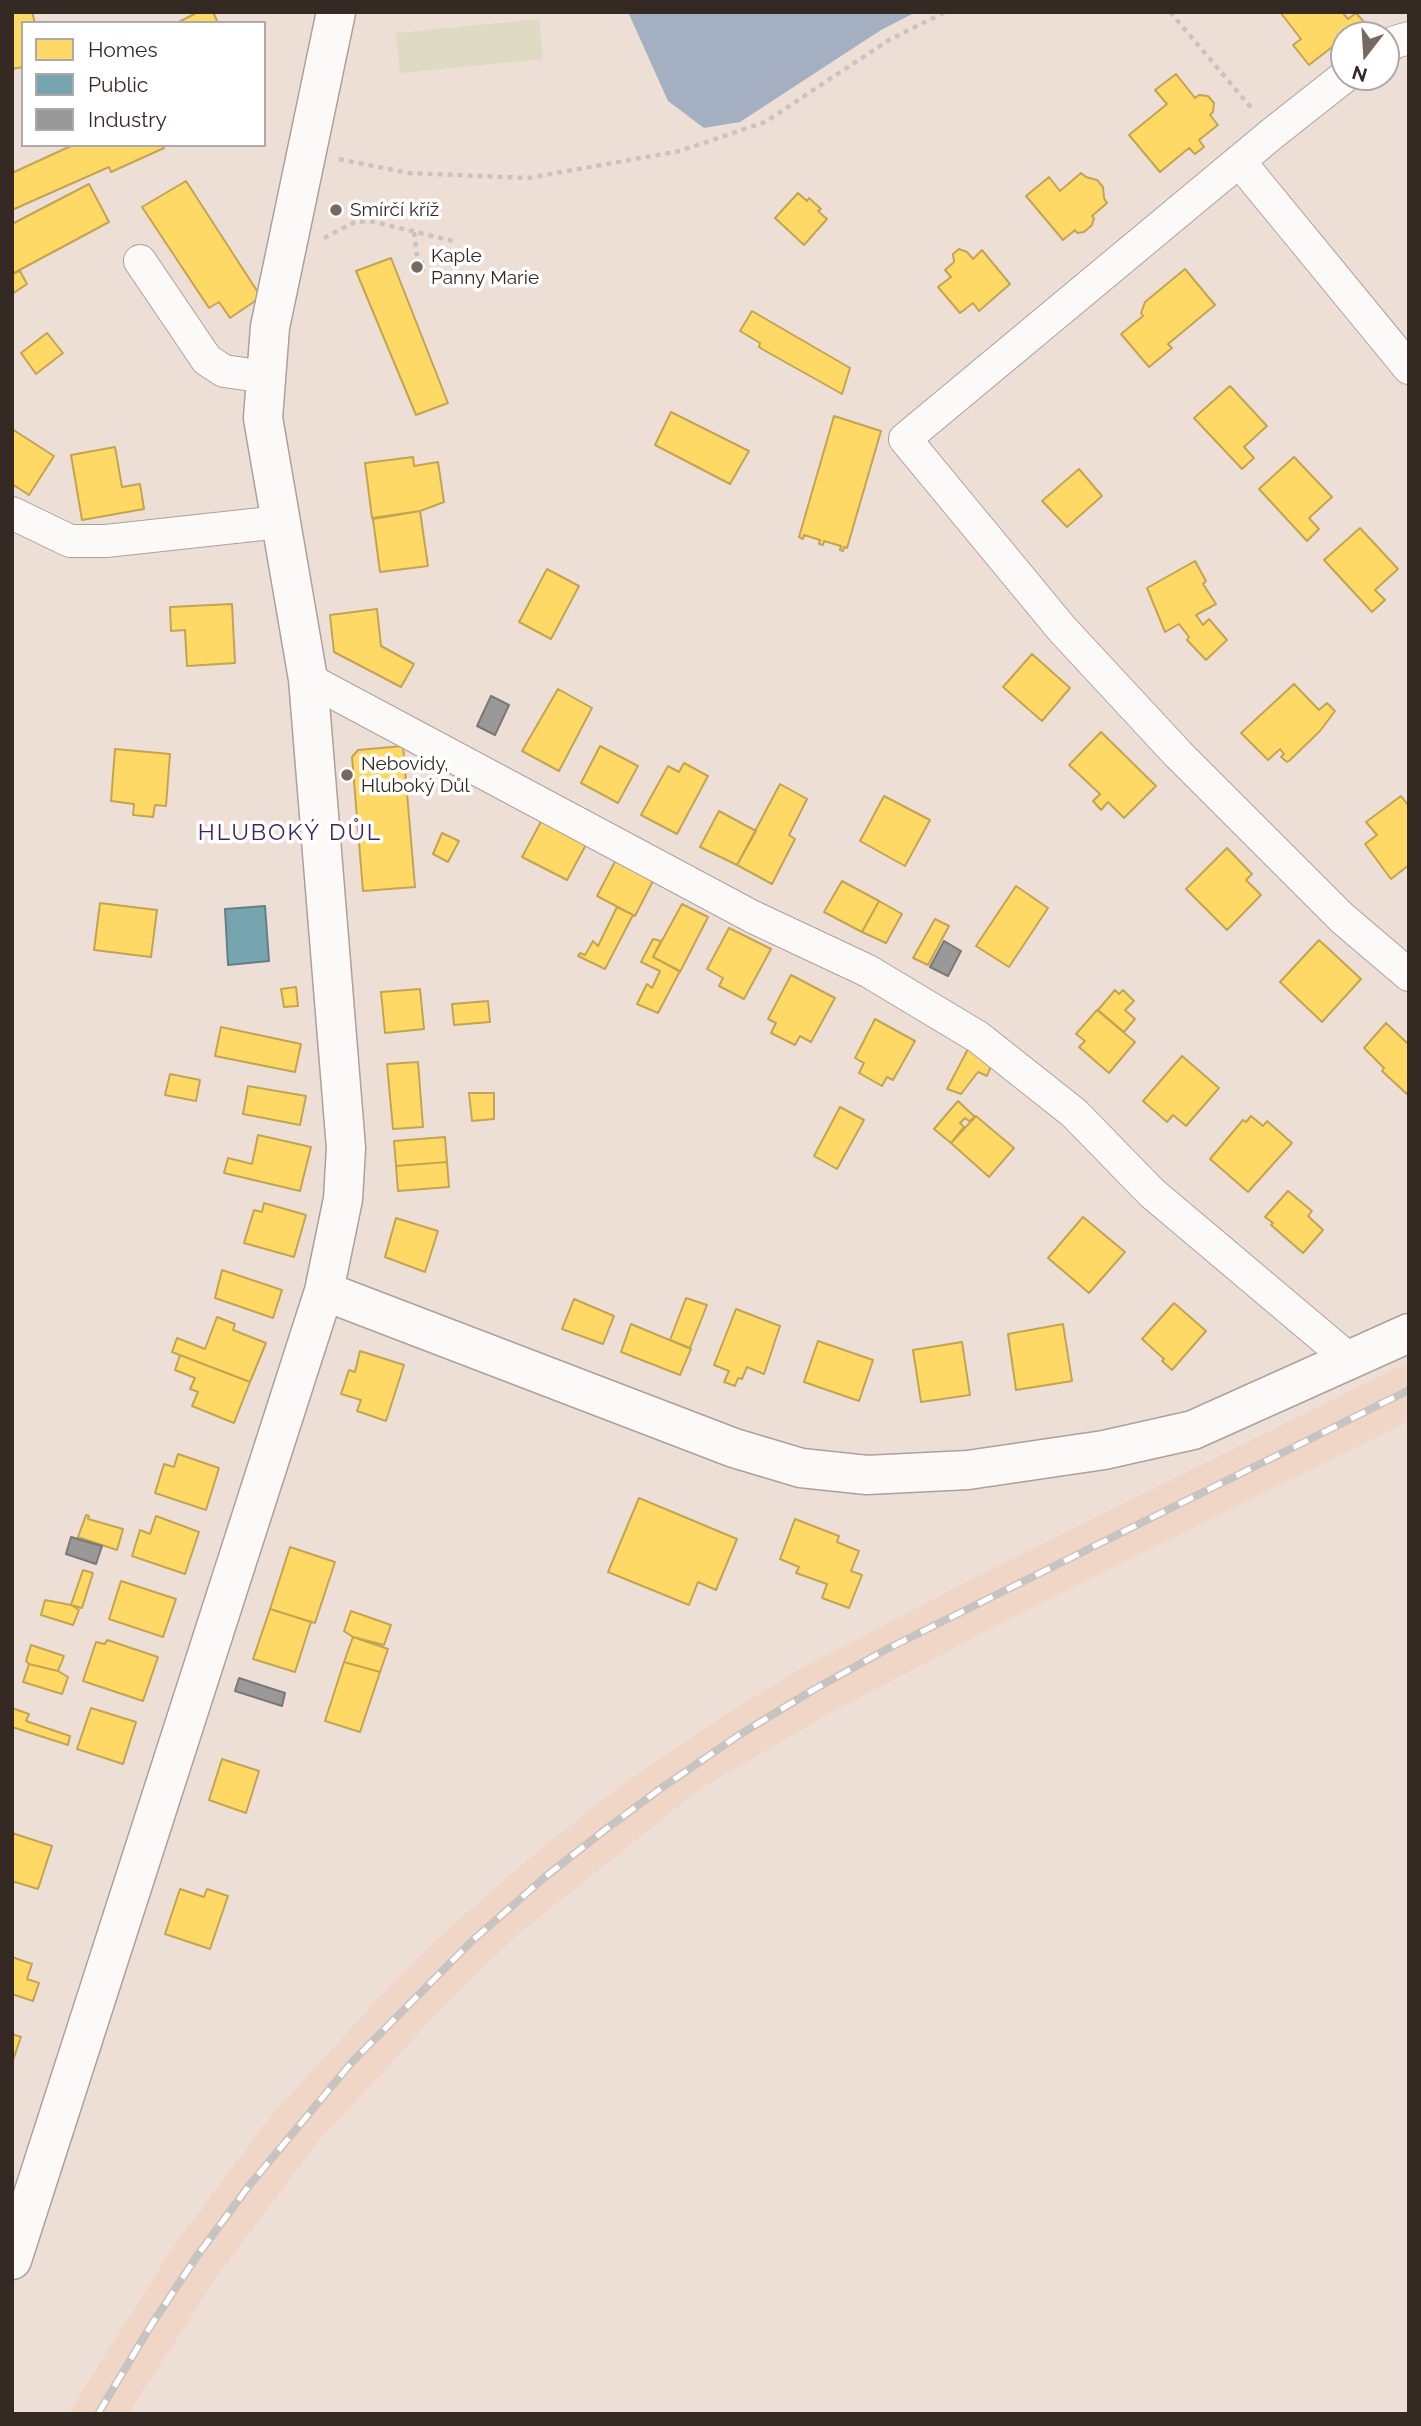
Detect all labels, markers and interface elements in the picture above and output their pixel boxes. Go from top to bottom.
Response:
legend [21,21,266,147]
north arrow [1330,21,1400,91]
text: Homes [88,37,158,62]
text: N [1349,62,1370,87]
text: Public [88,72,148,97]
text: Industry [88,107,167,132]
place label: Smírčí kříž [350,199,439,221]
marker: Smírčí kříž [328,202,344,218]
place label: Kaple Panny Marie [431,245,539,289]
marker: Kaple Panny Marie [409,259,425,275]
place label: Nebovidy, Hluboký Důl [361,753,470,797]
marker: Nebovidy, Hluboký Důl [339,767,355,783]
district label: HLUBOKÝ DŮL [199,819,381,847]

